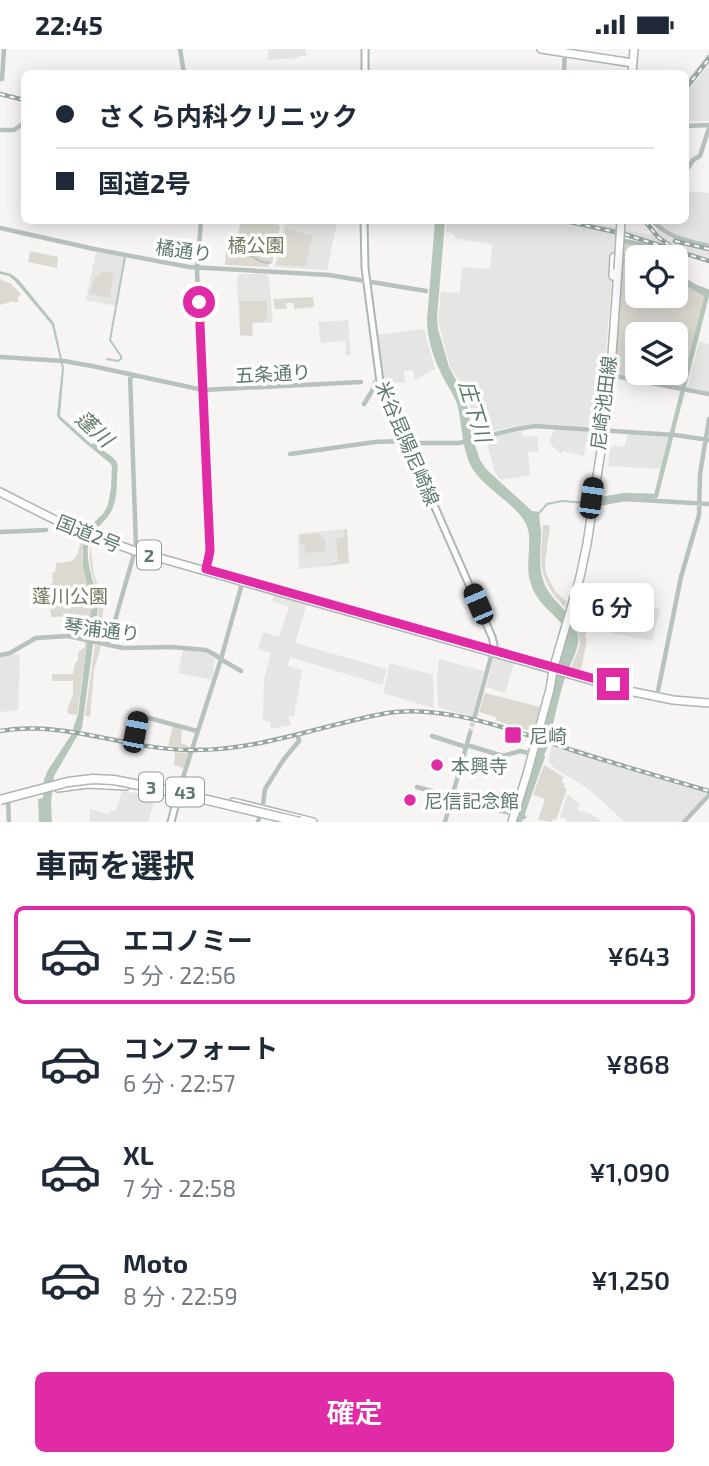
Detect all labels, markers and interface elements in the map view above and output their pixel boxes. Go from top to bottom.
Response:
text: 22:45 [35,9,103,40]
text: さくら内科クリニック [98,100,358,131]
text: 国道2号 [98,167,191,198]
park label: 橘公園 [227,233,285,256]
street label: 橘通り [154,235,214,265]
map controls [625,245,688,385]
button: locate [625,245,688,308]
route start [183,286,215,318]
button: layers [625,322,688,385]
street label: 尼崎池田線 [586,354,620,452]
street label: 五条通り [234,360,312,386]
street label: 米谷昆陽尼崎線 [371,377,445,509]
water label: 庄下川 [455,377,498,447]
water label: 蓬川 [71,405,120,453]
car [578,476,605,520]
street label: 国道2号 [53,510,125,556]
road number: 2 [137,541,161,569]
car [461,581,496,627]
callout: 6 分 [571,583,655,631]
park label: 蓬川公園 [32,584,108,607]
text: 6 分 [591,593,633,621]
street label: 琴浦通り [63,613,141,645]
route end [597,668,629,700]
car [121,709,150,755]
place label: 尼崎 [529,724,567,747]
marker: 尼崎 [503,725,523,745]
place label: 本興寺 [451,754,508,777]
marker: 本興寺 [429,757,445,773]
road number: 3 [139,773,163,801]
road number: 43 [166,777,204,807]
place label: 尼信記念館 [424,789,519,812]
marker: 尼信記念館 [402,792,418,808]
text: 車両を選択 [35,845,195,883]
icon: car [39,924,102,987]
text: エコノミー [123,924,253,955]
text: ¥643 [607,940,670,971]
text: 5 分 · 22:56 [123,961,236,989]
icon: car [39,1032,102,1095]
text: コンフォート [123,1032,278,1063]
text: ¥868 [606,1048,670,1079]
text: 6 分 · 22:57 [123,1069,235,1097]
text: XL [123,1139,154,1170]
icon: car [39,1140,102,1203]
text: ¥1,090 [589,1156,670,1187]
text: 7 分 · 22:58 [123,1174,236,1202]
text: Moto [123,1247,188,1278]
icon: car [39,1248,102,1311]
text: ¥1,250 [591,1264,670,1295]
text: 8 分 · 22:59 [123,1282,238,1310]
button: 確定 [35,1372,674,1452]

